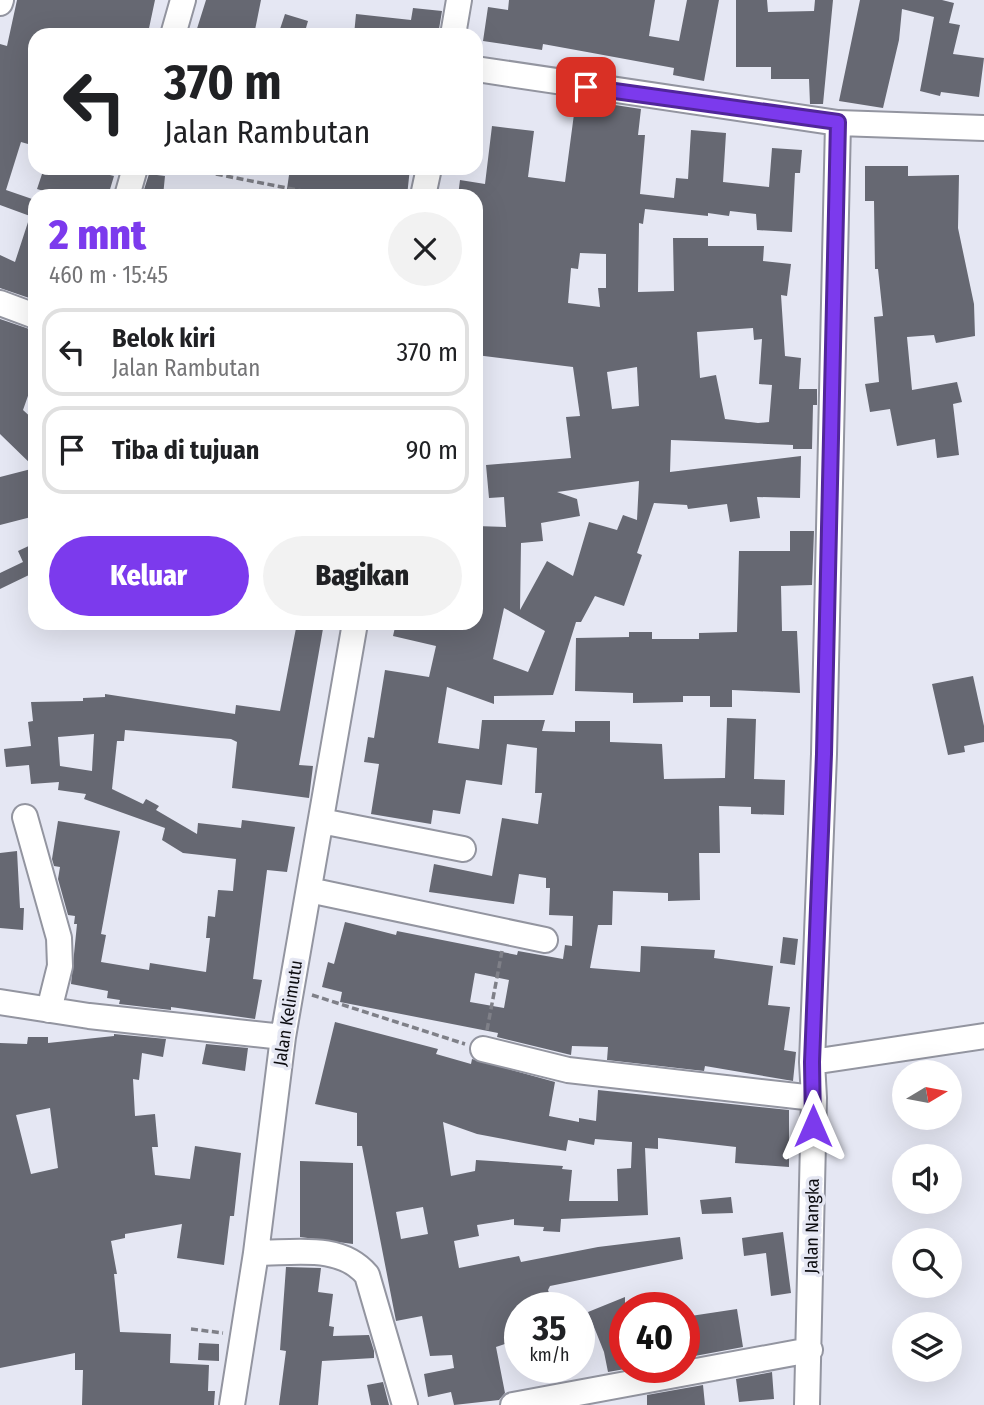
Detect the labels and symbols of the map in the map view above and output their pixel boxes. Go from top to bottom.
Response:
pin [556,57,616,117]
street label: Jalan Kelimutu [269,959,307,1067]
north arrow [892,1060,962,1130]
position arrow [776,1089,850,1163]
street label: Jalan Nangka [800,1178,824,1274]
speed limit sign: 40 [609,1292,700,1383]

